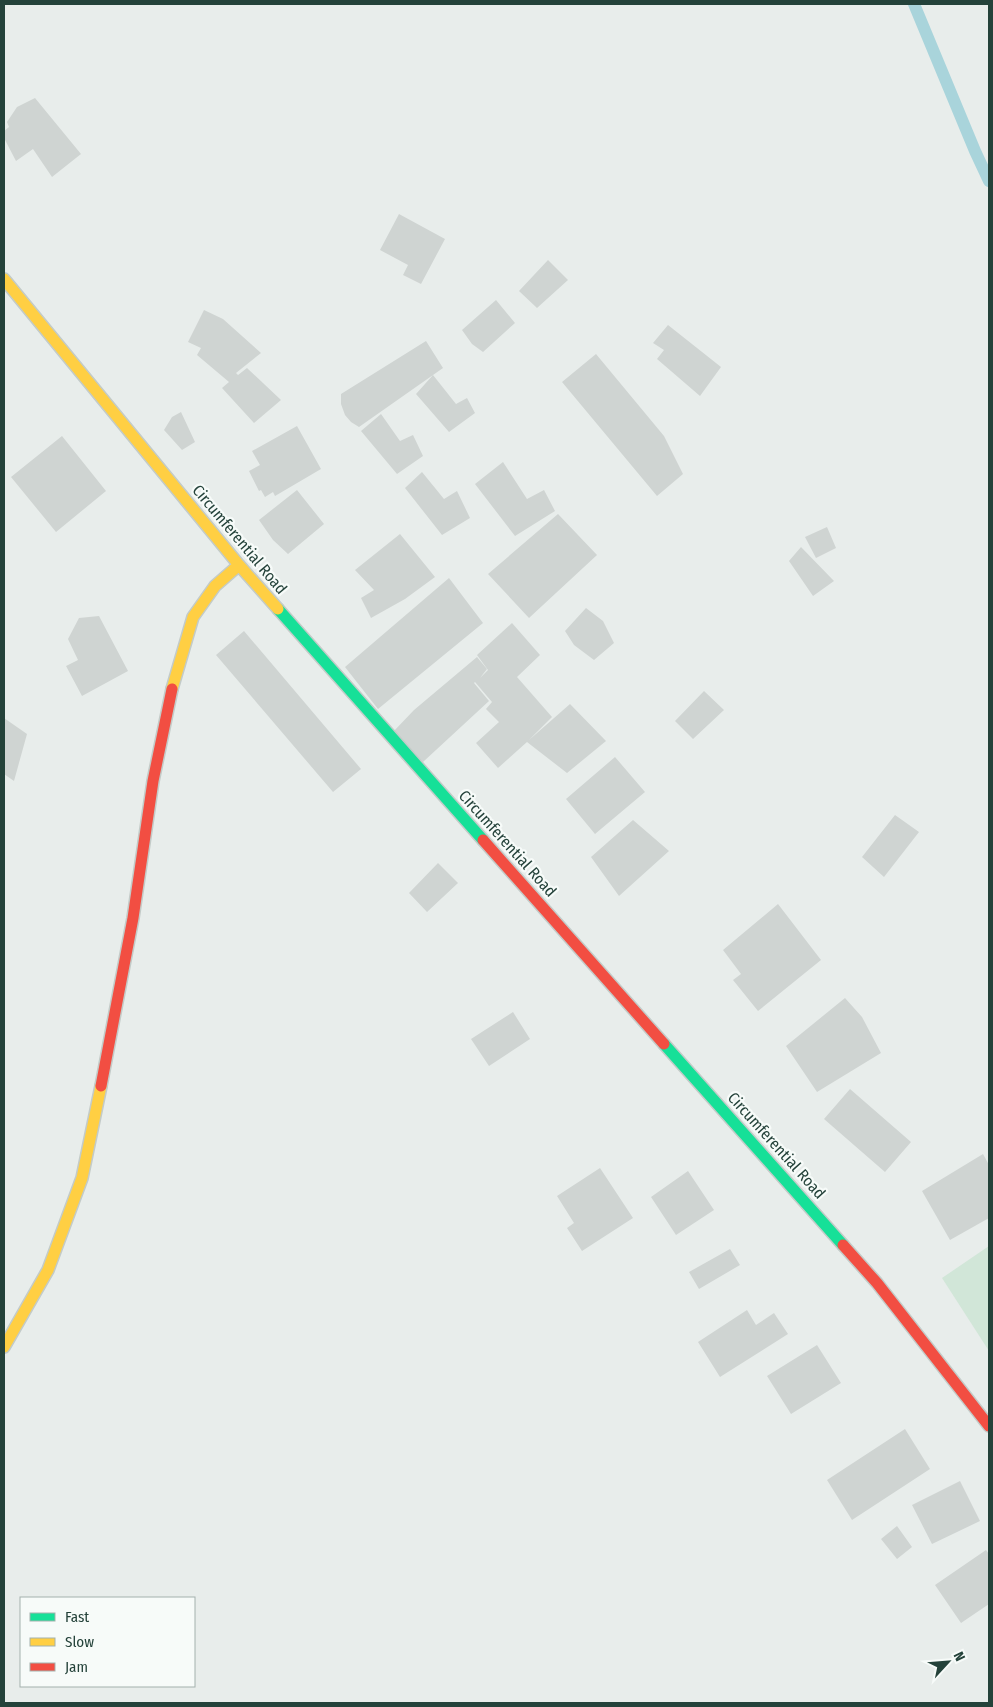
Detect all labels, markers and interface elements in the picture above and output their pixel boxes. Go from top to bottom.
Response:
street label: Circumferential Road [188,481,291,598]
street label: Circumferential Road [455,786,560,901]
street label: Circumferential Road [724,1088,829,1203]
legend [20,1597,195,1687]
text: Fast [65,1608,89,1626]
text: Slow [65,1633,94,1651]
north arrow [923,1637,973,1687]
text: N [950,1649,969,1664]
text: Jam [65,1658,88,1676]

